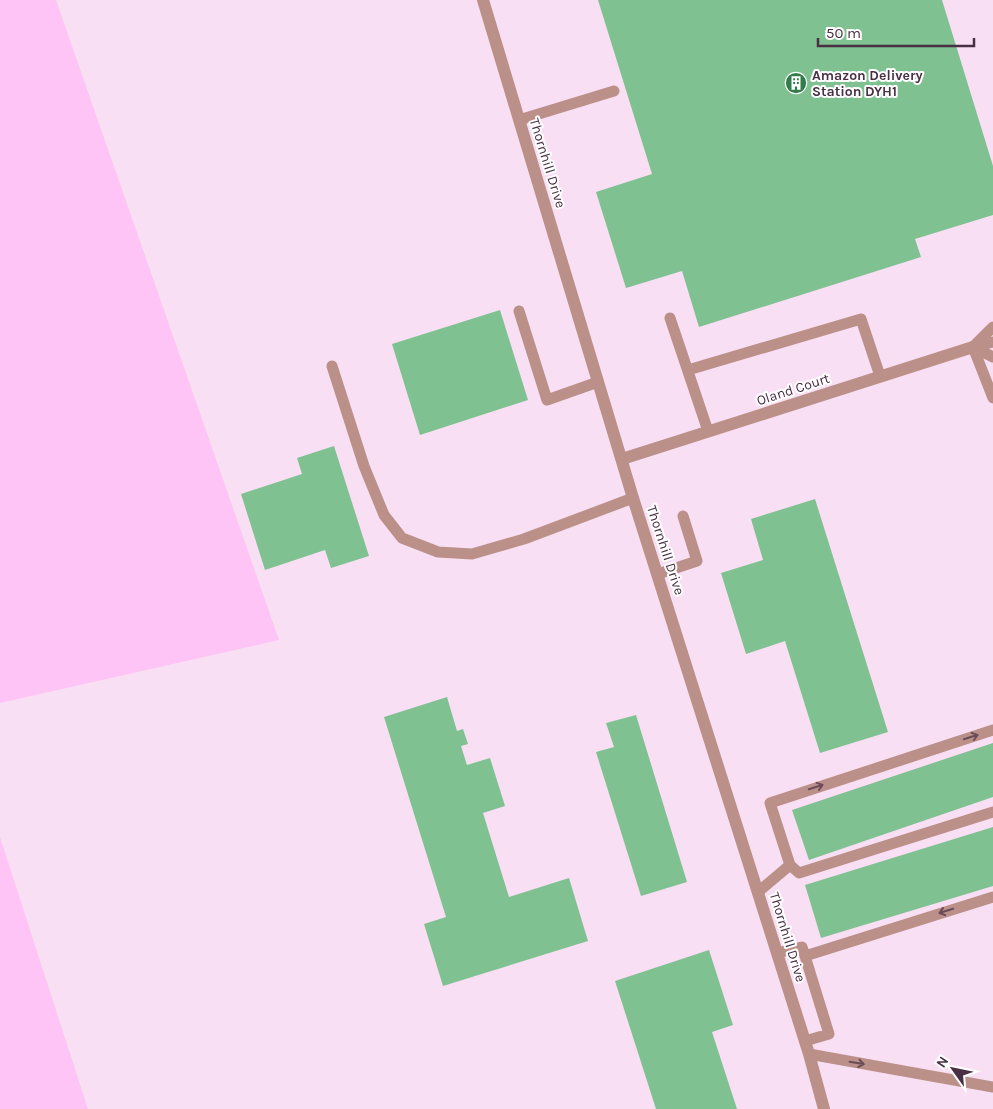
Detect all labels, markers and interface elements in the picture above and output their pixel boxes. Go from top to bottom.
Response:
scale bar [818,15,974,47]
text: 50 m [826,24,861,42]
place label: Amazon Delivery Station DYH1 [812,67,922,100]
building icon: Amazon Delivery Station DYH1 [784,71,808,95]
street label: Thornhill Drive [526,116,569,210]
street label: Oland Court [754,370,832,409]
street label: Thornhill Drive [643,503,688,597]
one-way arrow [963,732,979,742]
one-way arrow [808,782,824,792]
street label: Thornhill Drive [766,890,809,984]
one-way arrow [939,906,955,916]
north arrow [928,1044,978,1094]
text: N [933,1053,952,1071]
one-way arrow [849,1058,865,1068]

